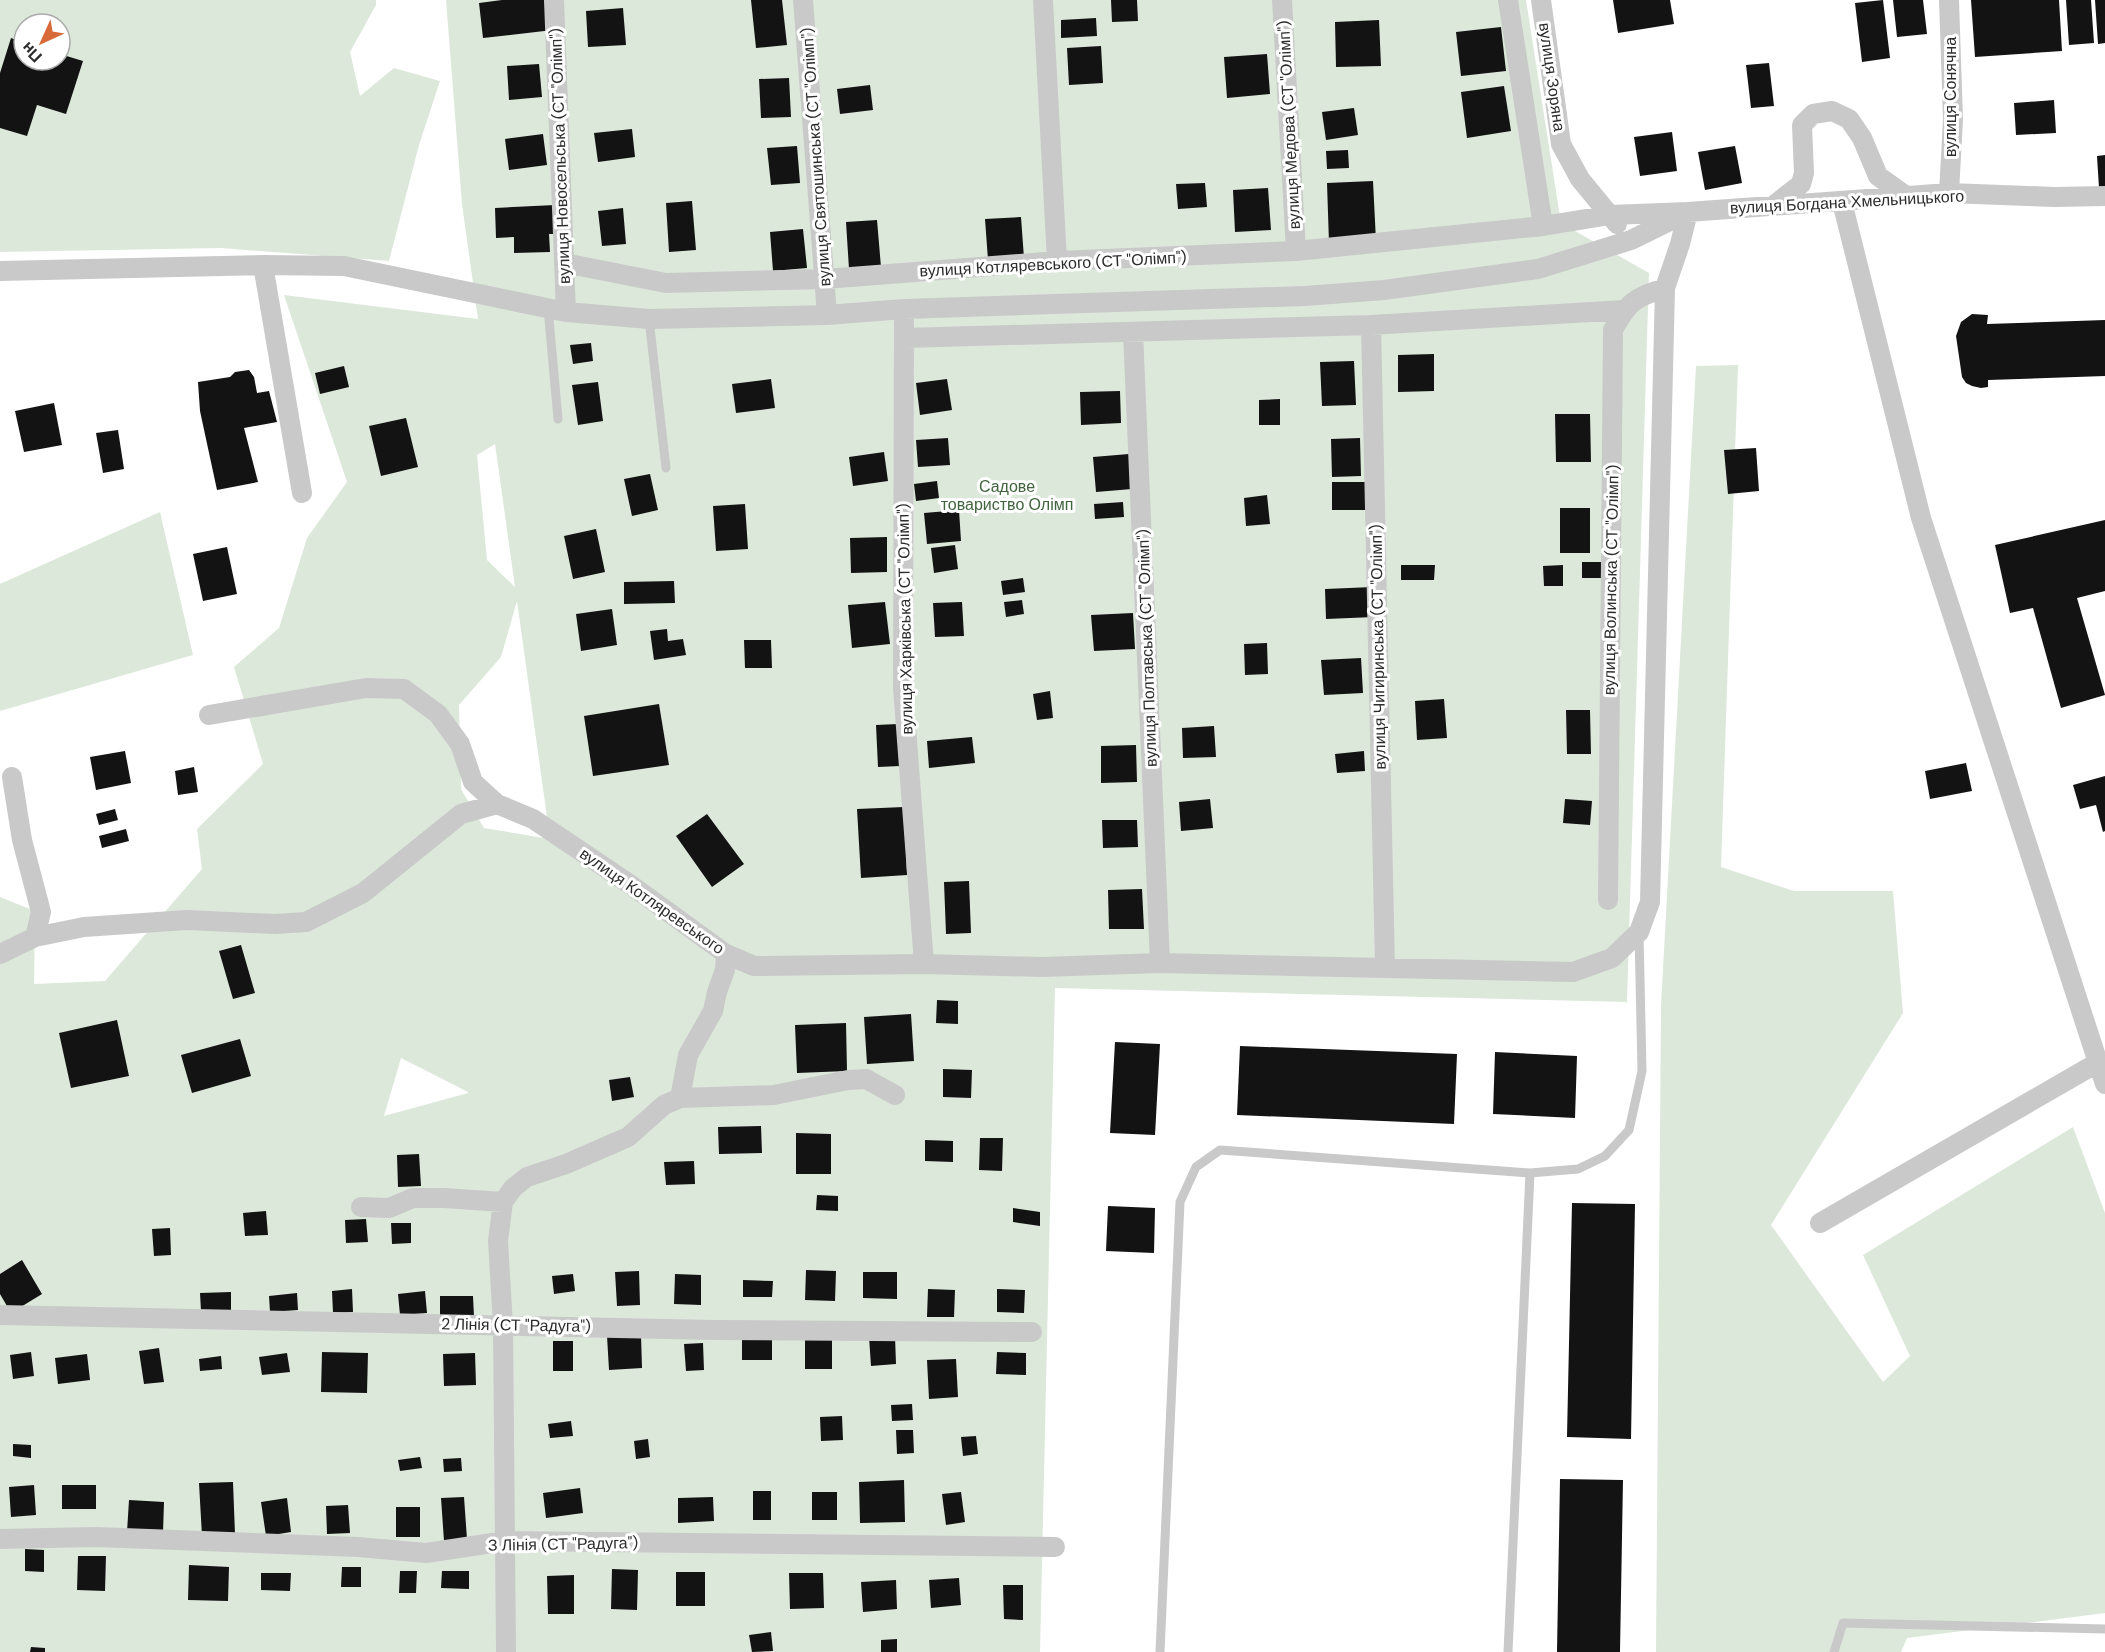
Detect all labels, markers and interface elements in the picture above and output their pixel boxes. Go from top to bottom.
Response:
north arrow [12,12,72,72]
street label: вулиця Медова (СТ "Олімп") [1273,20,1305,230]
street label: вулиця Зоряна [1534,21,1570,133]
street label: вулиця Святошинська (СТ "Олімп") [796,27,836,287]
street label: вулиця Новосельська (СТ "Олімп") [545,28,575,284]
text: Пн [17,37,47,67]
street label: вулиця Сонячна [1940,37,1961,157]
street label: вулиця Богдана Хмельницького [1729,185,1965,219]
street label: вулиця Котляревського (СТ "Олімп") [919,247,1187,281]
street label: вулиця Волинська (СТ "Олімп") [1598,465,1624,695]
park label: Садове товариство Олімп [941,476,1073,515]
street label: вулиця Харківська (СТ "Олімп") [892,503,918,735]
street label: вулиця Чигиринська (СТ "Олімп") [1365,524,1391,770]
street label: вулиця Полтавська (СТ "Олімп") [1132,529,1162,767]
street label: вулиця Котляревського [576,843,729,959]
street label: 2 Лінія (СТ "Радуга") [441,1313,591,1337]
street label: З Лінія (СТ "Радуга") [488,1532,638,1556]

